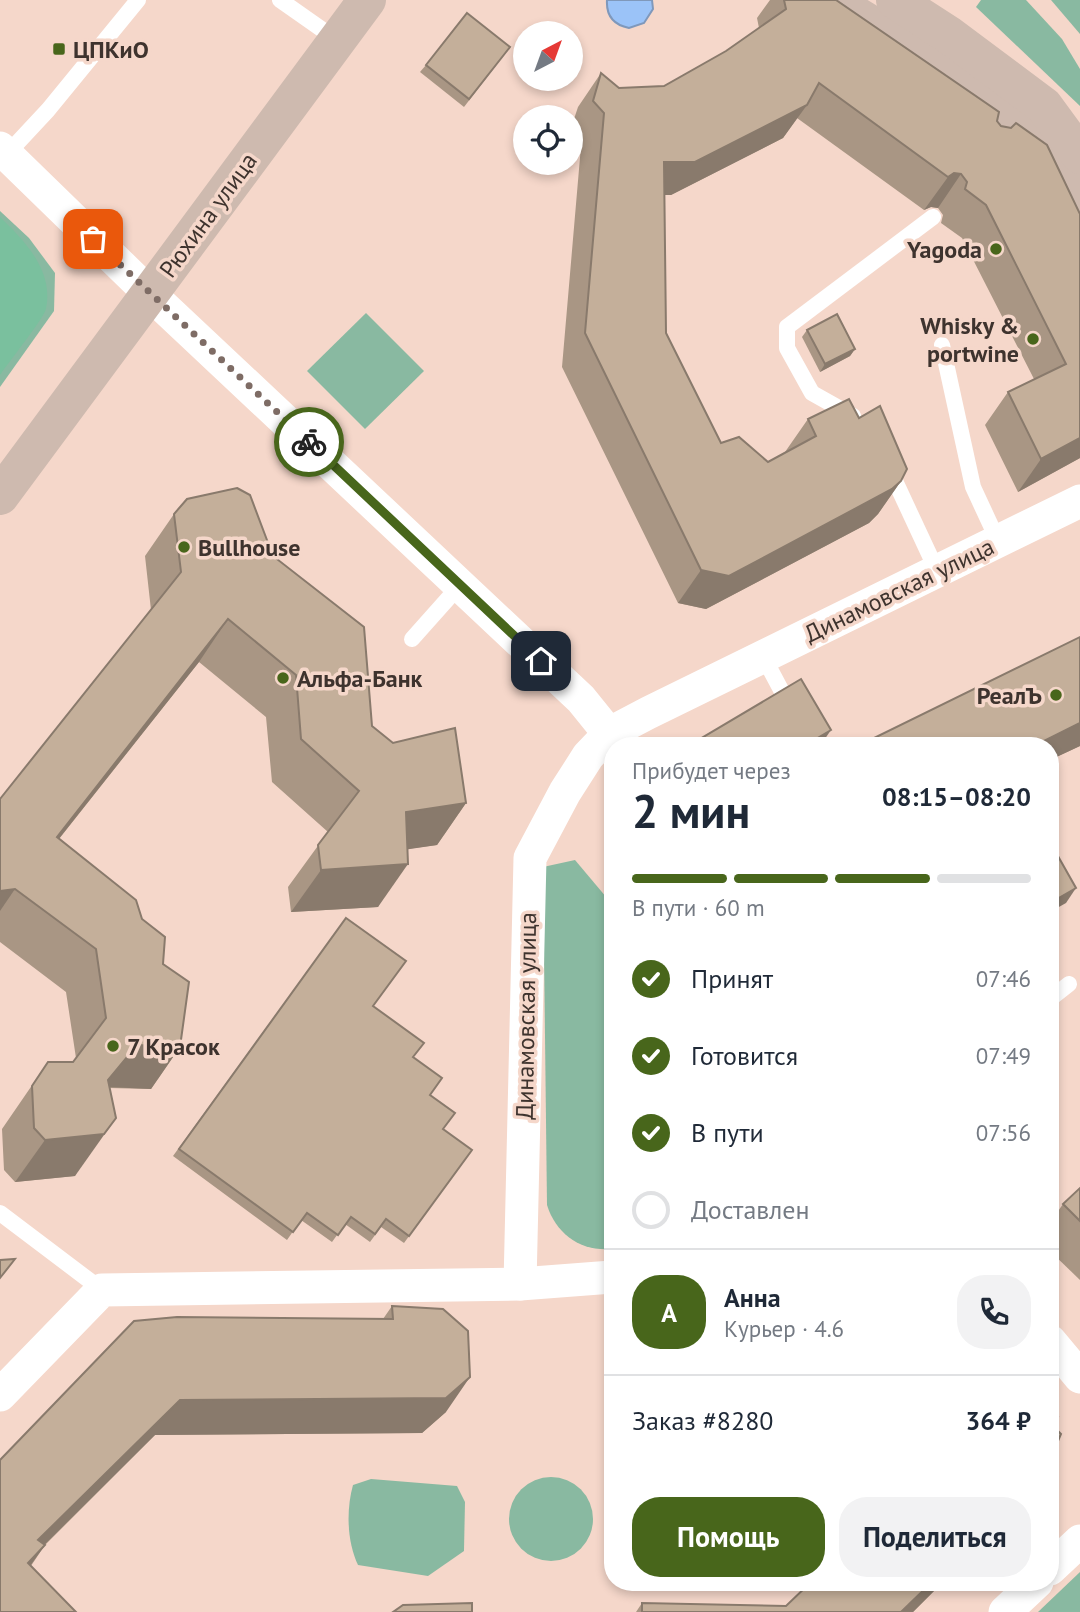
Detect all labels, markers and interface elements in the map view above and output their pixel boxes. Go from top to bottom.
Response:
north arrow [513,21,583,91]
map controls [513,21,583,175]
place label: ЦПКиО [73,34,149,65]
marker: ЦПКиО [51,41,67,57]
button: locate [513,105,583,175]
street label: Рюхина улица [152,146,264,284]
pin [63,209,123,269]
icon: bag [74,220,112,258]
place label: Yagoda [906,234,982,265]
marker: Yagoda [988,241,1004,257]
place label: Whisky & portwine [920,310,1019,369]
marker: Whisky & portwine [1025,331,1041,347]
courier [274,407,344,477]
icon: bike [290,423,328,461]
street label: Динамовская улица [799,531,999,649]
place label: Bullhouse [198,532,300,563]
marker: Bullhouse [176,539,192,555]
pin [511,631,571,691]
icon: home [522,642,560,680]
place label: Альфа-Банк [297,663,423,694]
marker: Альфа-Банк [275,670,291,686]
place label: РеалЪ [977,680,1042,711]
marker: РеалЪ [1048,687,1064,703]
text: Прибудет через [632,756,791,785]
text: 08:15–08:20 [882,780,1031,813]
text: 2 мин [632,781,750,841]
text: В пути · 60 m [632,893,765,922]
street label: Динамовская улица [509,912,543,1120]
icon: check [632,960,670,998]
text: Принят [691,962,773,995]
text: 07:46 [976,964,1031,993]
place label: 7 Красок [127,1031,220,1062]
icon: check [632,1037,670,1075]
marker: 7 Красок [105,1038,121,1054]
text: Готовится [691,1039,798,1072]
text: 07:49 [976,1041,1031,1070]
icon: check [632,1114,670,1152]
text: В пути [691,1116,764,1149]
text: 07:56 [976,1118,1031,1147]
text: Доставлен [691,1193,810,1226]
button: phone [957,1275,1031,1349]
text: Анна [724,1281,781,1314]
text: А [661,1296,677,1329]
text: Курьер · 4.6 [724,1314,844,1343]
text: Заказ #8280 [632,1404,774,1437]
text: 364 ₽ [965,1404,1031,1437]
button: Помощь [632,1497,825,1577]
button: Поделиться [839,1497,1031,1577]

